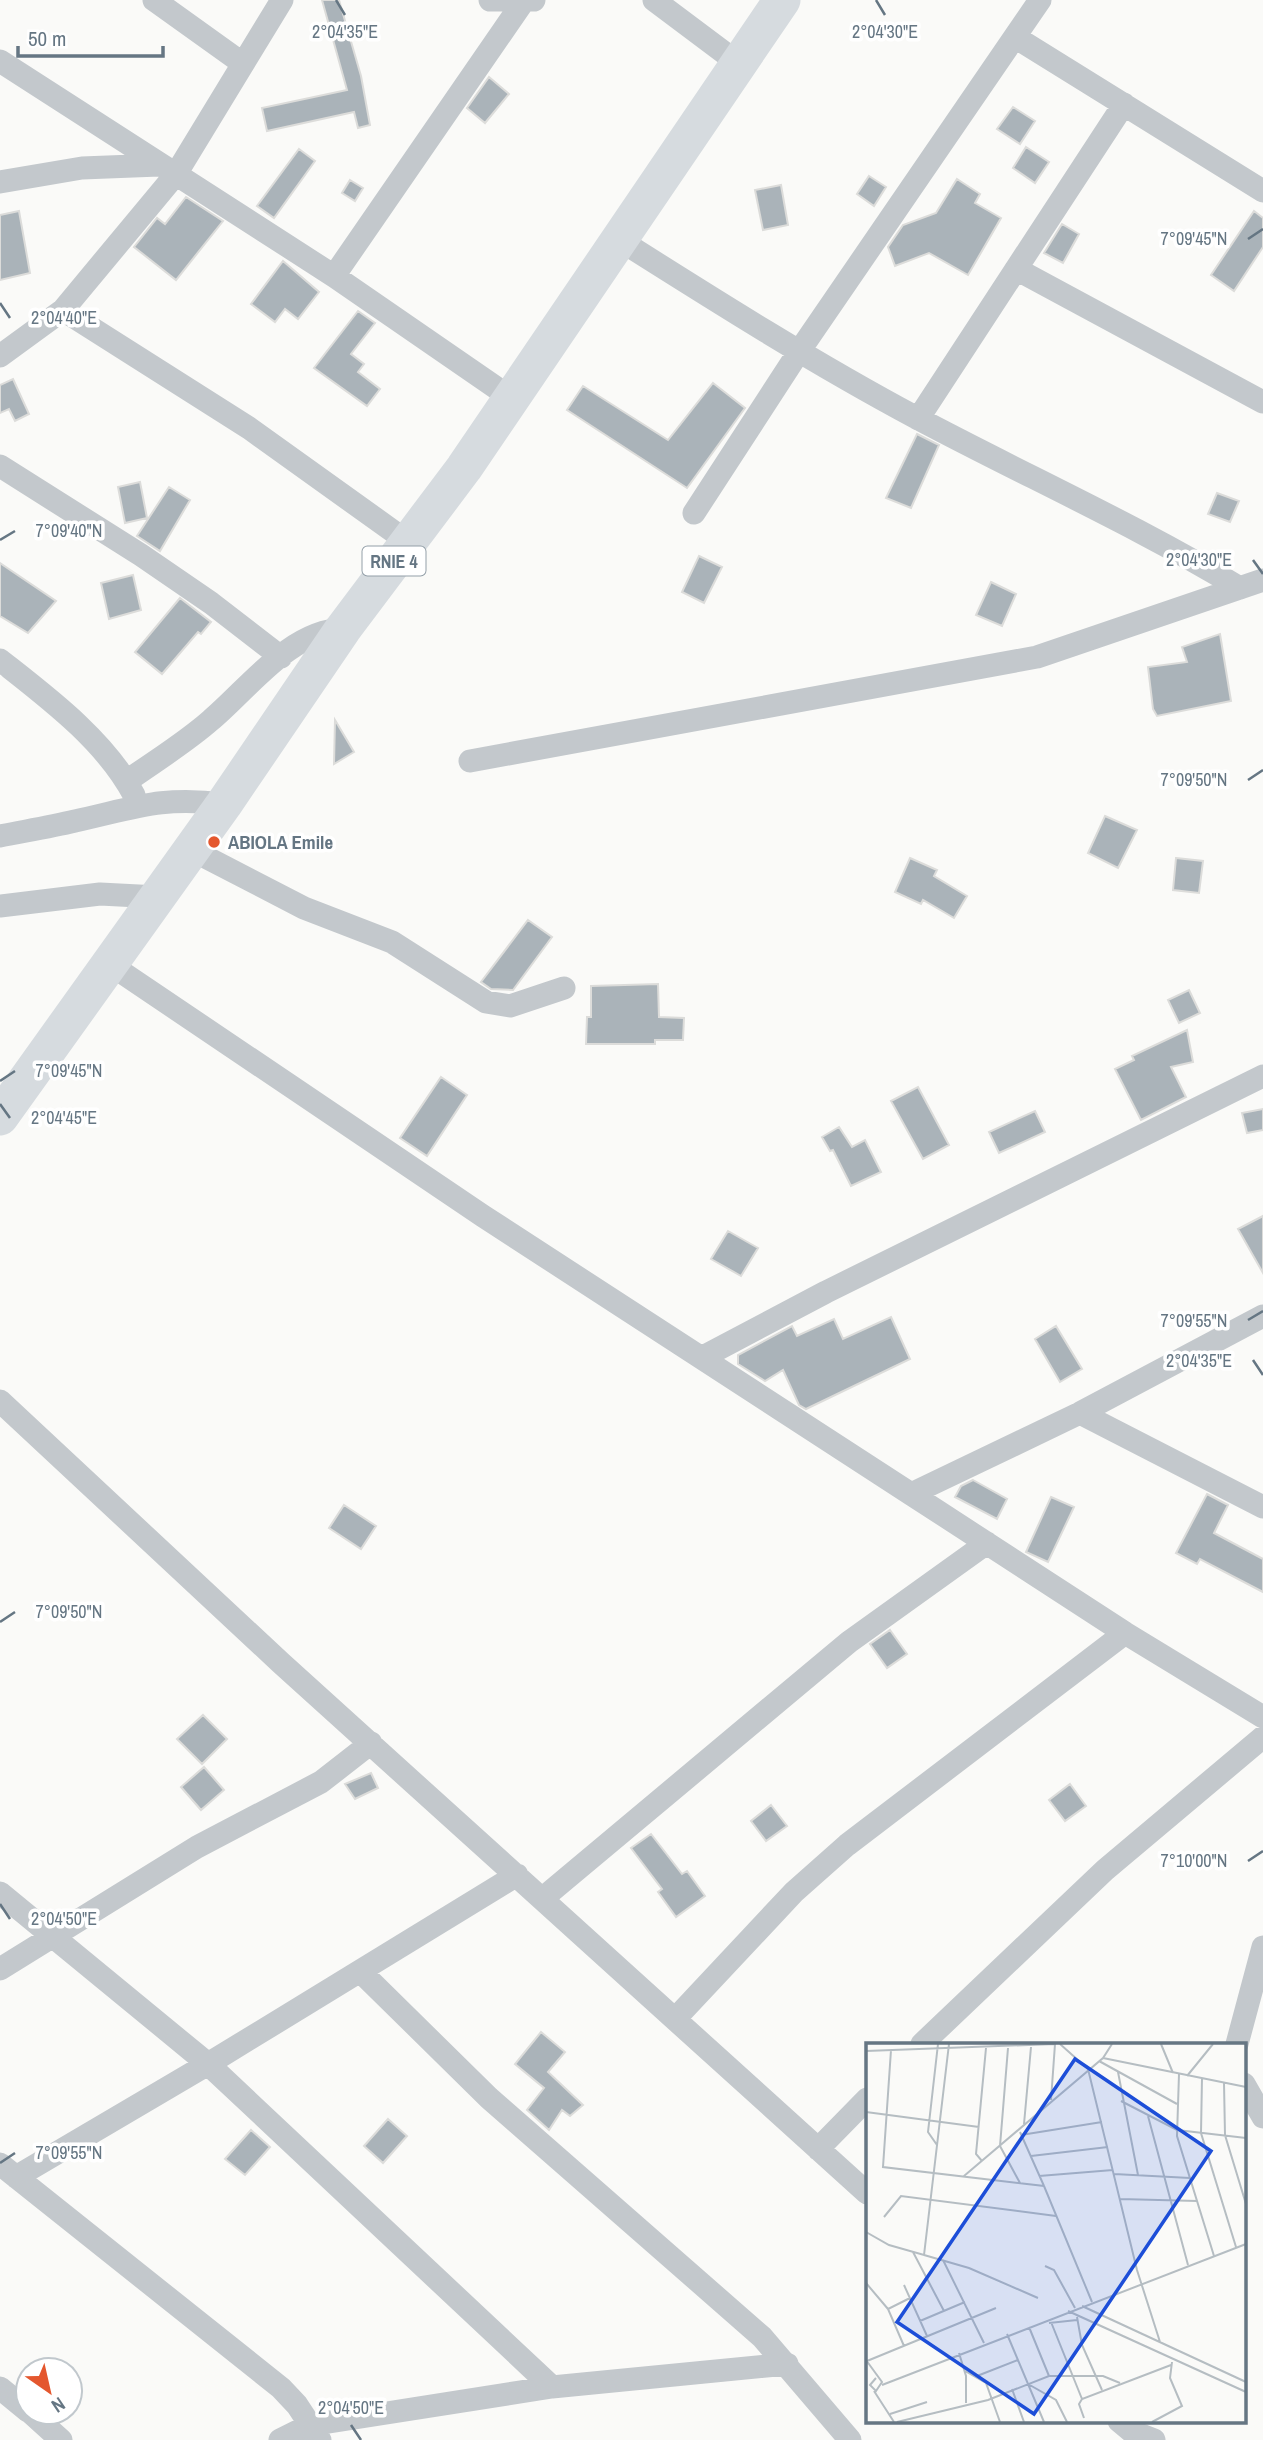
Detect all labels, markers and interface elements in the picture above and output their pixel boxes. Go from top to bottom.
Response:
scale bar [18,14,163,58]
text: 2°04'35"E [312,19,378,44]
text: 2°04'30"E [852,19,918,44]
text: 50 m [28,24,66,53]
text: 7°09'45"N [1161,226,1227,251]
text: 2°04'40"E [31,305,97,330]
text: 7°09'40"N [36,518,102,543]
road number: RNIE 4 [362,546,426,576]
text: 2°04'30"E [1166,547,1232,572]
text: 7°09'50"N [1161,767,1227,792]
place label: ABIOLA Emile [228,829,333,855]
marker: ABIOLA Emile [206,834,222,850]
text: 7°09'45"N [36,1058,102,1083]
text: 2°04'45"E [31,1105,97,1130]
text: 7°09'55"N [1161,1308,1227,1333]
text: 2°04'35"E [1166,1348,1232,1373]
text: 7°09'50"N [36,1599,102,1624]
text: 7°10'00"N [1161,1848,1227,1873]
text: 2°04'50"E [31,1906,97,1931]
inset map [866,2043,1246,2422]
text: 7°09'55"N [36,2140,102,2165]
north arrow [14,2356,84,2426]
text: N [47,2391,70,2419]
text: 2°04'50"E [318,2395,384,2420]

